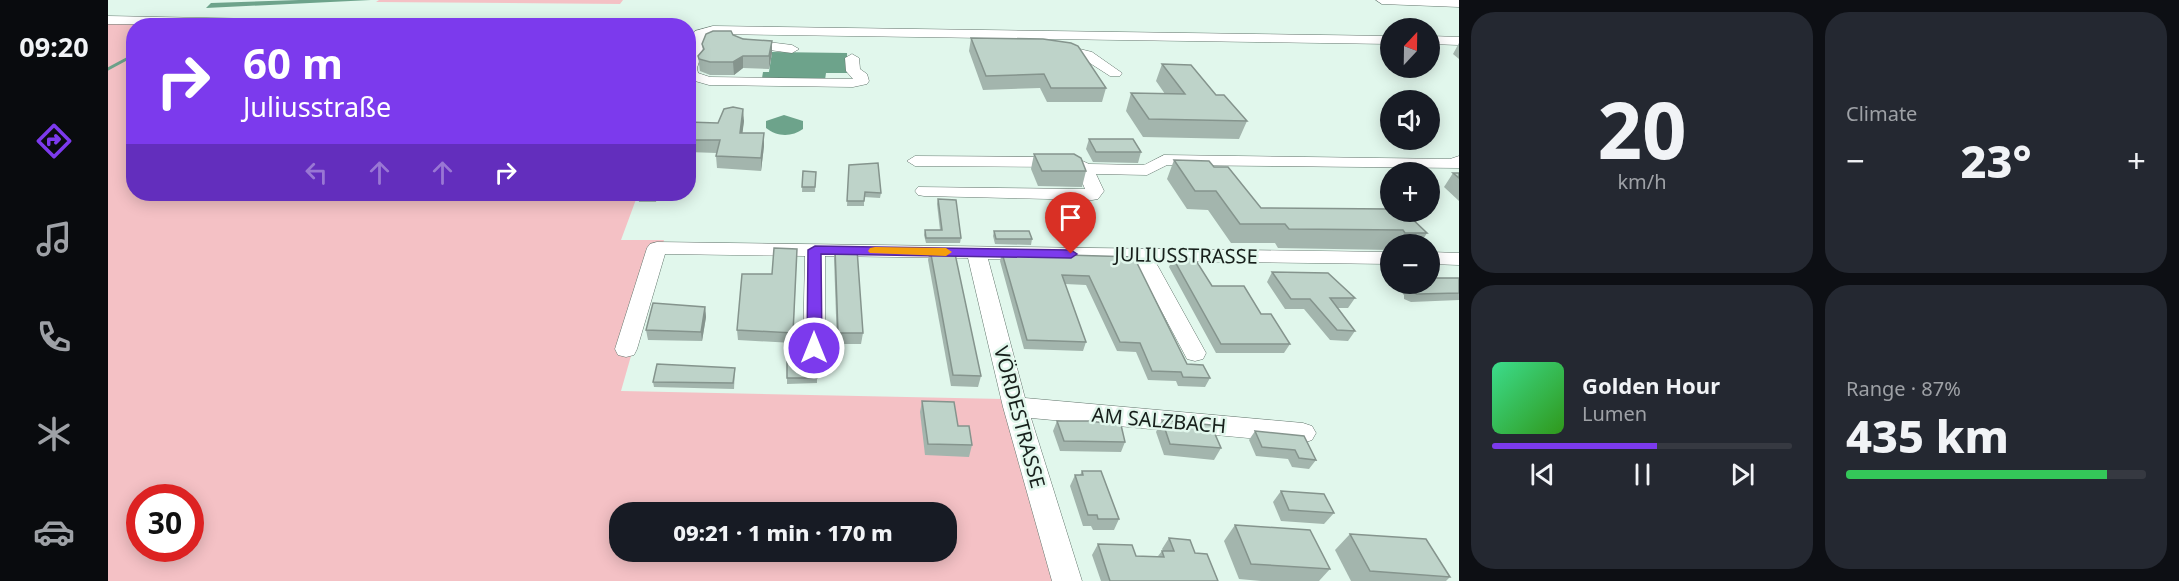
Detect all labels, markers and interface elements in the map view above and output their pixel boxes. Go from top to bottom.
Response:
north arrow [1380,18,1440,78]
map controls [1380,18,1440,294]
text: 09:20 [19,28,89,65]
text: 60 m [243,34,343,91]
icon: right [144,42,222,120]
text: 20 [1597,76,1687,182]
text: Juliusstraße [243,88,391,125]
button: sound [1380,90,1440,150]
text: Climate [1846,100,1917,127]
icon: directions [33,120,75,162]
text: 23° [1960,130,2032,191]
text: − [1846,138,1865,183]
text: + [2127,138,2146,183]
icon: left [300,156,333,189]
icon: ahead [363,156,396,189]
icon: ahead [426,156,459,189]
icon: right [489,156,522,189]
button: + [1380,162,1440,222]
text: km/h [1617,168,1667,195]
pin [1045,192,1096,254]
icon: arrive [1054,201,1087,234]
icon: music [33,218,75,260]
button: − [1380,234,1440,294]
street label: JULIUSSTRASSE [1112,240,1258,270]
icon: phone [33,316,75,358]
position arrow [782,316,846,380]
street label: VÖRDESTRASSE [988,343,1052,491]
text: Golden Hour [1582,370,1720,400]
text: Range · 87% [1846,375,1961,402]
text: Lumen [1582,400,1647,427]
street label: AM SALZBACH [1091,401,1227,439]
text: 435 km [1846,405,2009,466]
icon: climate [33,413,75,455]
icon: previous [1526,458,1559,491]
icon: pause [1626,458,1659,491]
icon: next [1726,458,1759,491]
speed limit sign: 30 [126,484,204,562]
icon: car [33,511,75,553]
text: 09:21 · 1 min · 170 m [673,517,893,547]

